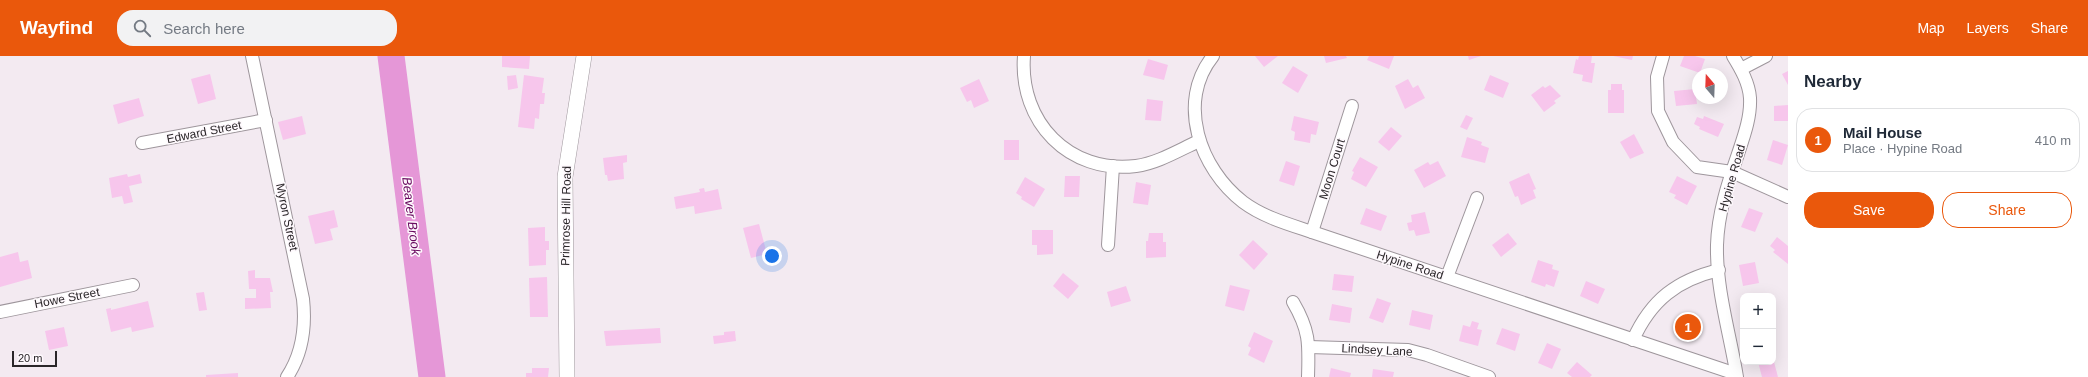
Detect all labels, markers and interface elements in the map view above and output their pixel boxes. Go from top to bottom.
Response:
search box [117,10,397,46]
text: Wayfind [20,17,93,38]
icon: search [131,17,153,39]
text: Search here [163,20,245,37]
text: Map [1917,20,1945,36]
text: Layers [1967,20,2009,36]
text: Share [2031,20,2068,36]
north arrow [1692,68,1728,104]
text: Nearby [1804,72,1862,91]
street label: Edward Street [165,118,243,146]
text: Mail House [1843,124,1922,141]
text: 1 [1814,133,1822,148]
text: 410 m [2035,133,2071,148]
street label: Moon Court [1316,136,1348,201]
text: Place · Hypine Road [1843,141,1962,156]
street label: Hypine Road [1716,143,1748,213]
street label: Primrose Hill Road [558,166,574,266]
water label: Beaver Brook [399,176,424,258]
street label: Myron Street [273,182,301,253]
button: Save [1804,192,1934,228]
button: Share [1942,192,2072,228]
your location [762,246,782,266]
street label: Hypine Road [1375,248,1445,282]
street label: Howe Street [33,285,101,311]
map controls [1740,293,1776,365]
button: + [1740,293,1776,329]
pin: 1 [1675,312,1701,342]
button: − [1740,329,1776,365]
street label: Lindsey Lane [1341,341,1413,359]
scale bar [12,349,57,368]
text: 20 m [18,352,42,364]

